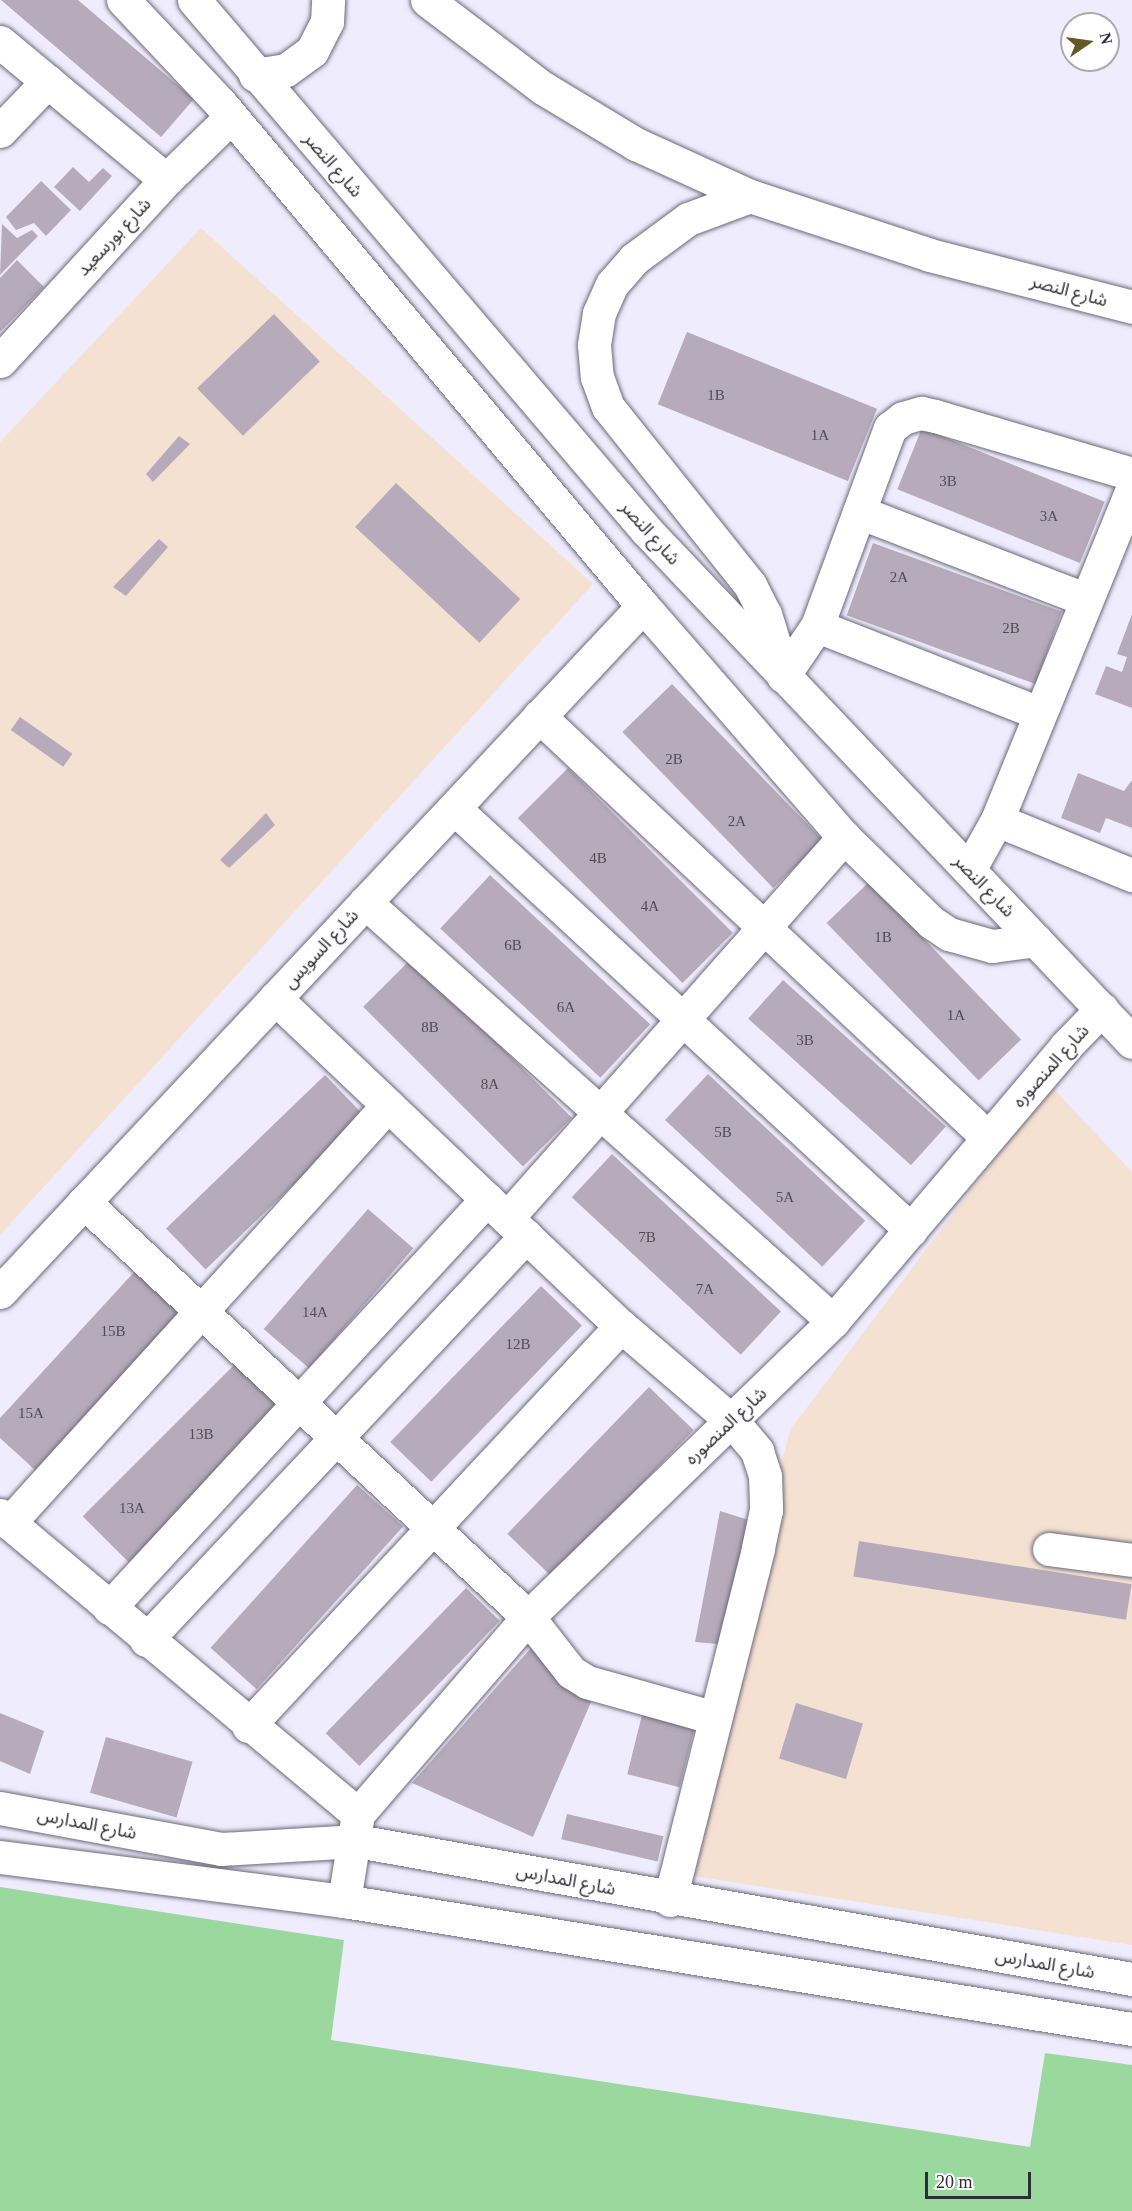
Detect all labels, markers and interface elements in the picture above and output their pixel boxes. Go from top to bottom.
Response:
north arrow [1060,12,1120,72]
text: N [1096,31,1116,46]
street label: شارع النصر [299,128,367,202]
street label: شارع بورسعيد [72,194,156,280]
street label: شارع النصر [1028,270,1110,312]
house number: 1B [707,387,725,405]
house number: 1A [811,427,829,445]
house number: 3B [939,473,957,491]
street label: شارع النصر [616,496,684,570]
house number: 3A [1040,508,1058,526]
house number: 2A [890,569,908,587]
house number: 2B [1002,620,1020,638]
house number: 2B [665,751,683,769]
house number: 2A [728,813,746,831]
house number: 4B [589,850,607,868]
street label: شارع النصر [949,850,1019,922]
house number: 4A [641,898,659,916]
street label: شارع السويس [279,905,363,993]
house number: 1B [874,929,892,947]
house number: 6B [504,937,522,955]
house number: 6A [557,999,575,1017]
house number: 1A [947,1007,965,1025]
house number: 8B [421,1019,439,1037]
street label: شارع المنصوره [1008,1020,1094,1112]
house number: 3B [796,1032,814,1050]
house number: 8A [481,1076,499,1094]
house number: 5B [714,1124,732,1142]
house number: 5A [776,1189,794,1207]
house number: 7B [638,1229,656,1247]
house number: 7A [696,1281,714,1299]
house number: 14A [302,1304,328,1322]
house number: 15B [100,1323,126,1341]
house number: 12B [505,1336,531,1354]
street label: شارع المنصوره [681,1383,771,1469]
house number: 15A [18,1405,44,1423]
house number: 13B [188,1426,214,1444]
house number: 13A [119,1500,145,1518]
street label: شارع المدارس [36,1804,138,1844]
street label: شارع المدارس [515,1860,617,1900]
street label: شارع المدارس [994,1945,1096,1983]
scale bar [928,2160,1034,2198]
text: 20 m [936,2172,973,2192]

